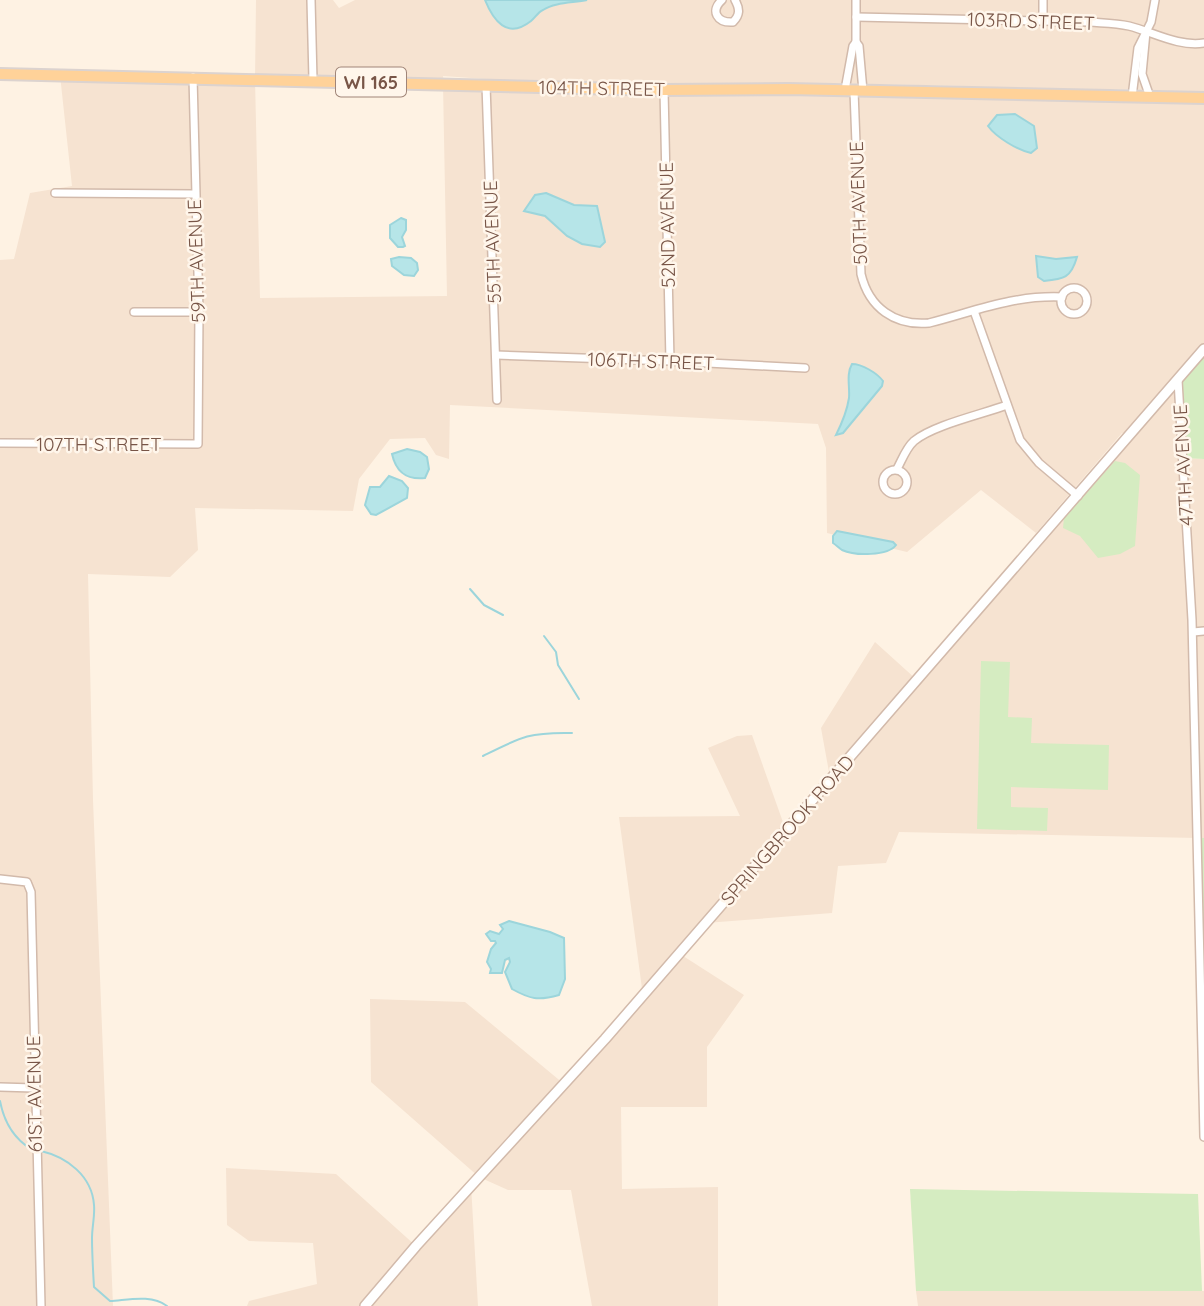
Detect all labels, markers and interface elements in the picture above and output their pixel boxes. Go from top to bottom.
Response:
street label: 103RD STREET [967,7,1095,35]
road number: WI 165 [336,68,406,96]
street label: 104TH STREET [538,75,666,101]
street label: 50TH AVENUE [844,141,872,265]
street label: 52ND AVENUE [654,162,680,288]
street label: 55TH AVENUE [478,180,506,304]
street label: 59TH AVENUE [182,199,210,323]
street label: 106TH STREET [587,347,715,375]
street label: 47TH AVENUE [1168,404,1198,526]
street label: 107TH STREET [36,432,162,456]
street label: SPRINGBROOK ROAD [715,750,859,910]
street label: 61ST AVENUE [21,1035,47,1153]

